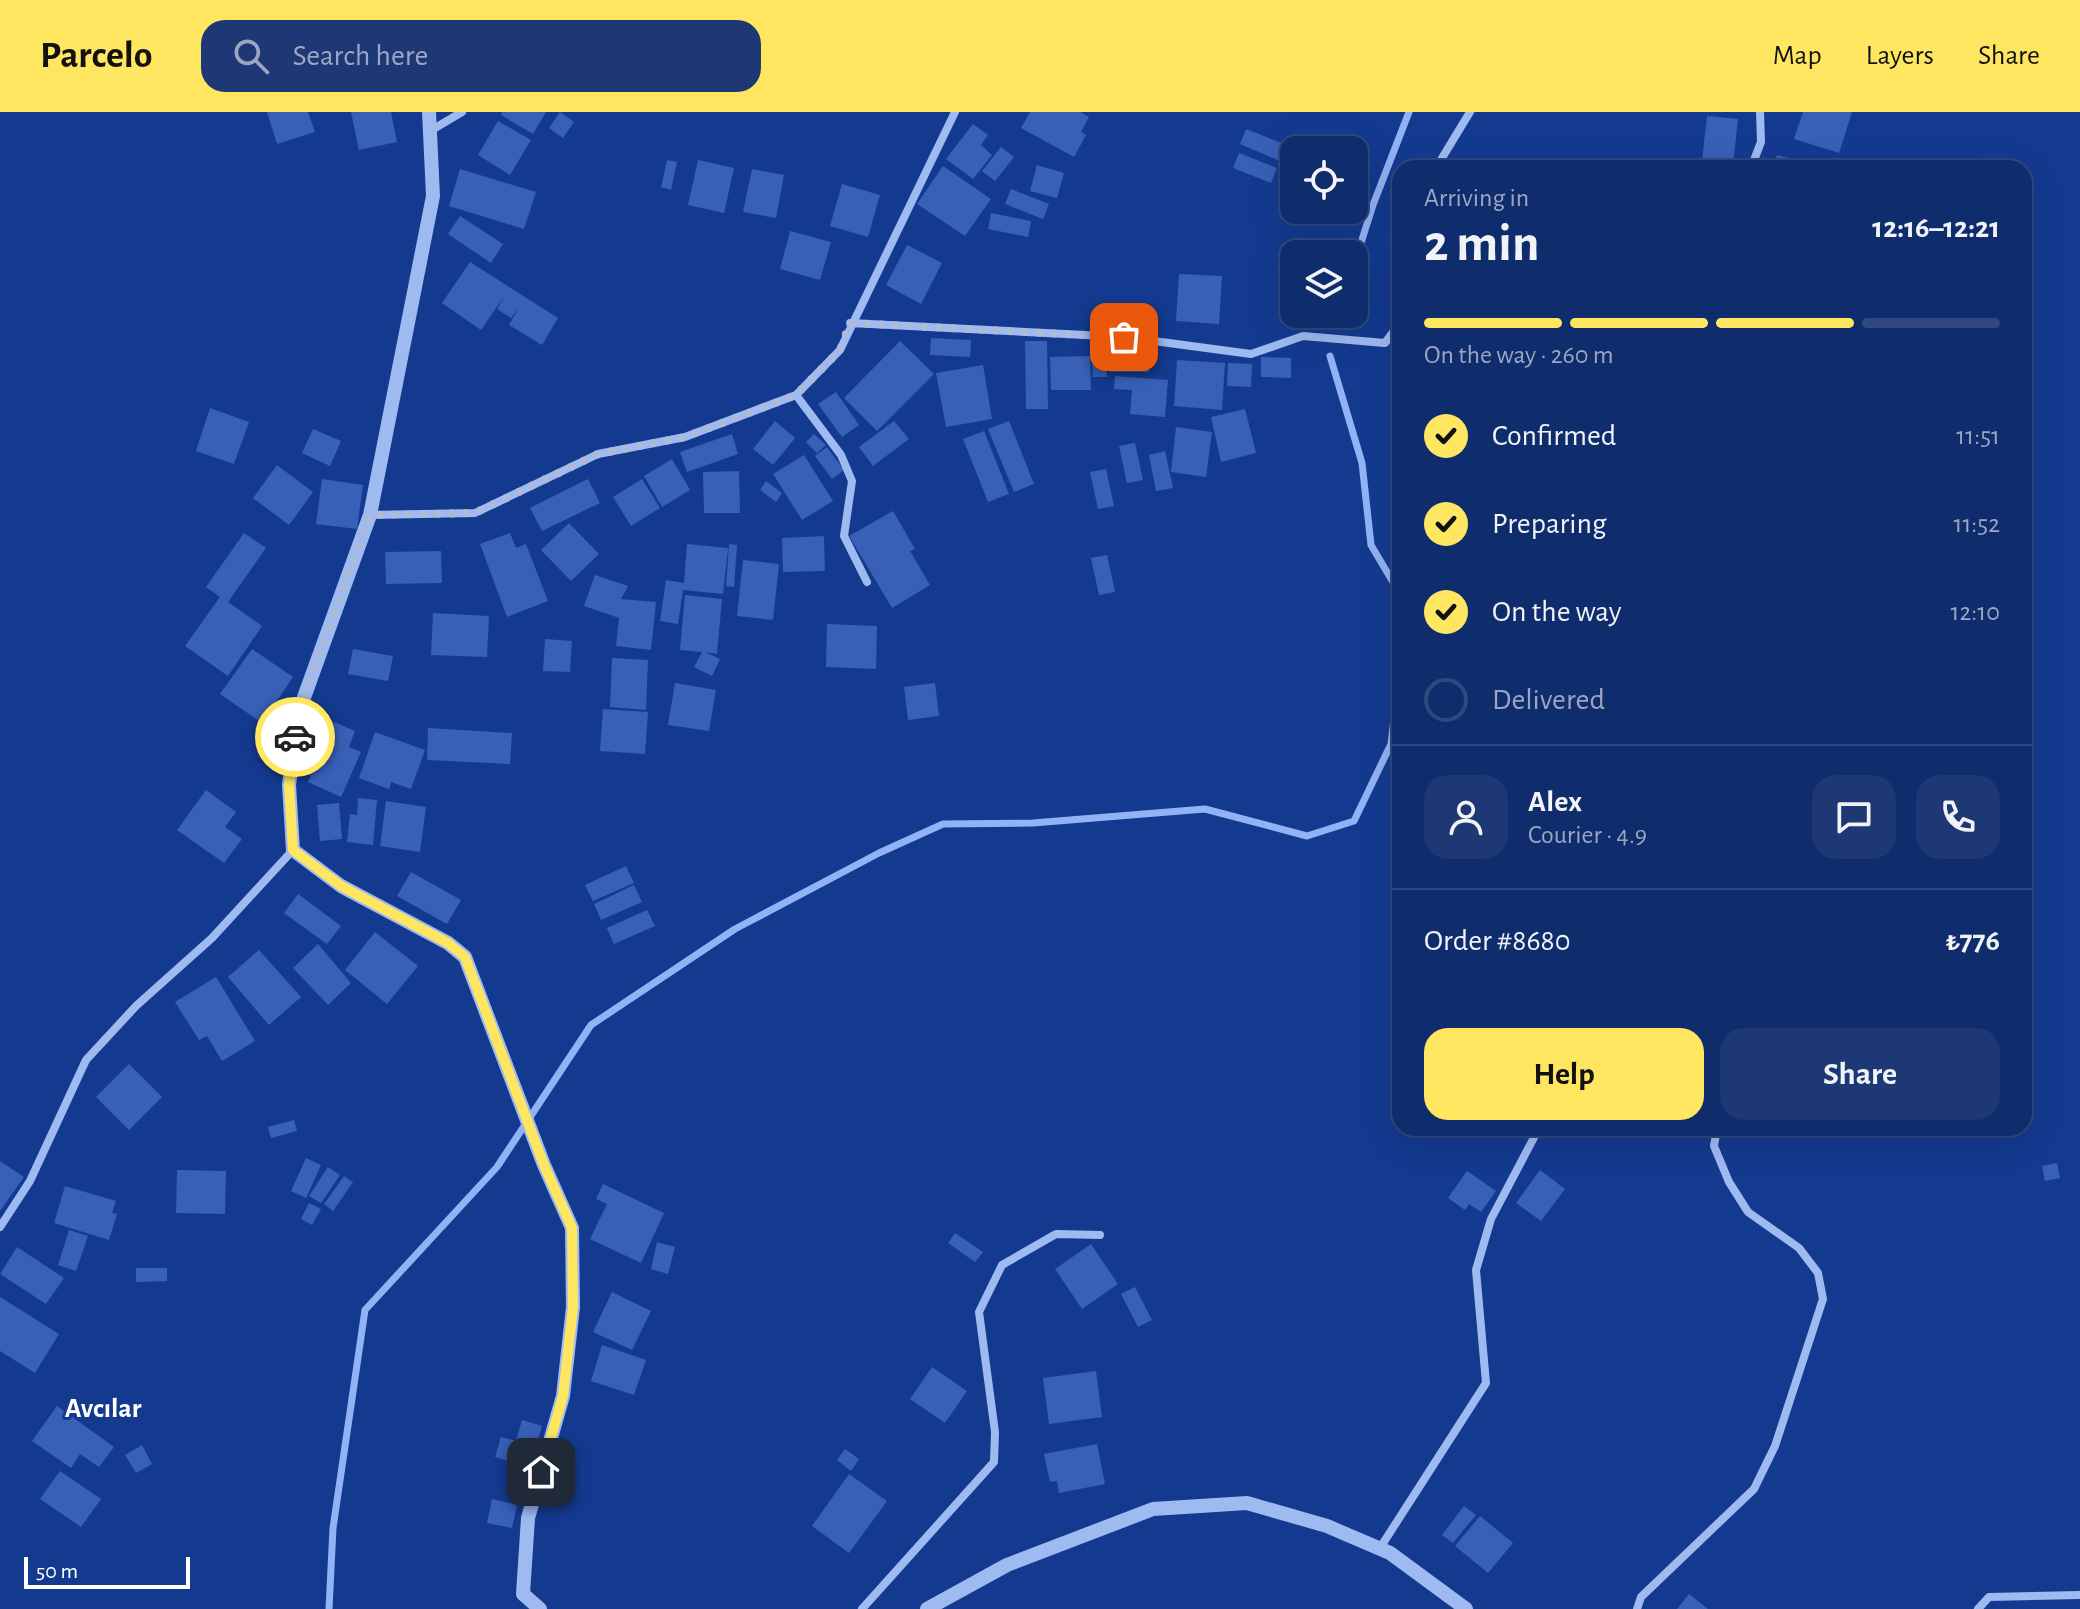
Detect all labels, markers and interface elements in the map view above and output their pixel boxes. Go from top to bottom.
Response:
search box [201,20,761,92]
icon: search [229,34,273,78]
text: Parcelo [40,37,153,75]
text: Search here [293,41,428,71]
text: Map [1773,42,1822,70]
text: Layers [1866,42,1934,70]
text: Share [1978,42,2040,70]
map controls [1280,136,1368,328]
button: locate [1280,136,1368,224]
text: Arriving in [1424,185,1529,211]
text: 12:16–12:21 [1872,213,2000,243]
text: 2 min [1424,218,1539,270]
button: layers [1280,240,1368,328]
pin [1090,303,1158,371]
icon: bag [1102,315,1146,359]
text: On the way · 260 m [1424,342,1614,368]
icon: check [1424,414,1468,458]
text: Confirmed [1492,421,1616,451]
text: 11:51 [1956,423,2000,449]
icon: check [1424,502,1468,546]
text: Preparing [1492,509,1607,539]
text: 11:52 [1953,511,2000,537]
icon: check [1424,590,1468,634]
text: On the way [1492,597,1621,627]
text: 12:10 [1951,599,2000,625]
text: Delivered [1492,685,1605,715]
courier [255,697,335,777]
icon: car [273,715,317,759]
button: person [1424,775,1508,859]
button: chat [1812,775,1896,859]
button: phone [1916,775,2000,859]
text: Alex [1528,787,1582,817]
text: Courier · 4.9 [1528,822,1647,848]
text: Order #8680 [1424,926,1571,956]
text: ₺776 [1945,926,2000,956]
button: Help [1424,1028,1704,1120]
button: Share [1720,1028,2000,1120]
district label: Avcılar [65,1395,142,1423]
pin [507,1438,575,1506]
icon: home [519,1450,563,1494]
scale bar [24,1553,190,1589]
text: 50 m [36,1560,78,1582]

